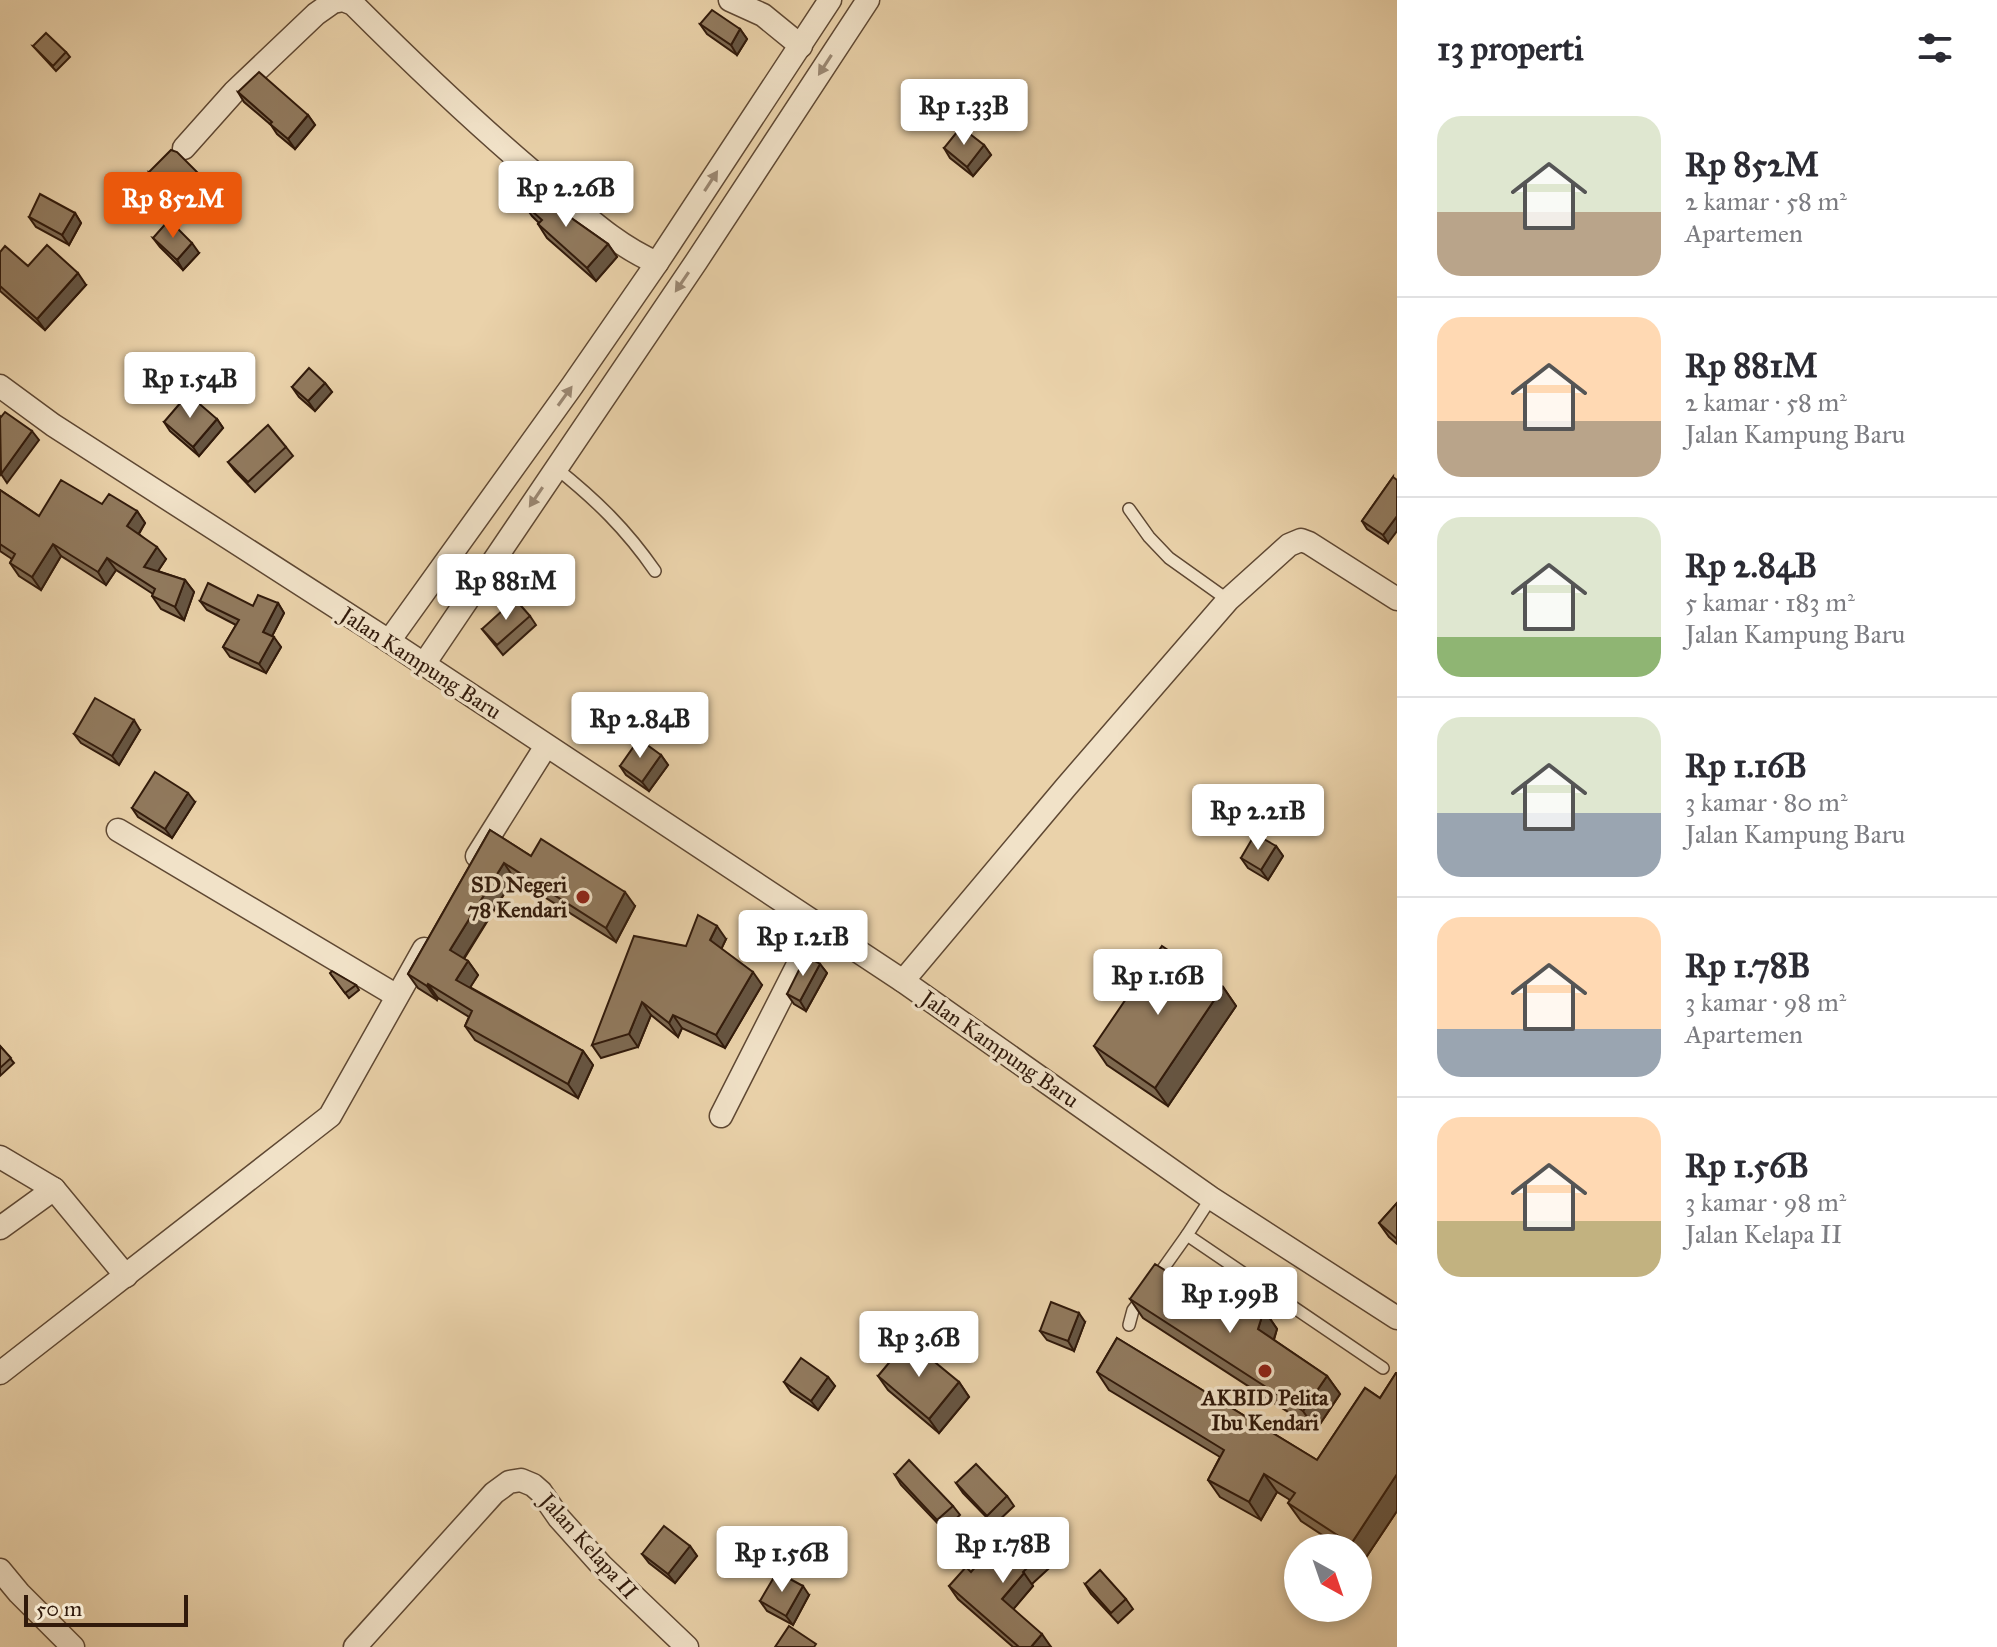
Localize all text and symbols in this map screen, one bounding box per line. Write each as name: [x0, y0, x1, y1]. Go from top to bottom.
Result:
icon: filters: [1913, 26, 1957, 70]
text: 13 properti: [1437, 28, 1584, 69]
one-way arrow: [819, 54, 833, 76]
pin: Rp 1.33B: [881, 79, 1047, 147]
text: Rp 1.33B: [919, 89, 1009, 121]
text: Rp 852M: [1685, 144, 1819, 185]
icon: home: [1501, 148, 1597, 244]
pin: Rp 2.26B: [483, 161, 649, 229]
one-way arrow: [704, 170, 718, 192]
text: Rp 2.26B: [517, 171, 616, 203]
pin: Rp 852M: [99, 172, 247, 240]
text: Rp 852M: [122, 182, 224, 214]
text: 2 kamar · 58 m²: [1685, 185, 1847, 217]
text: Apartemen: [1685, 217, 1803, 249]
one-way arrow: [675, 271, 690, 293]
text: Rp 881M: [1685, 345, 1818, 386]
icon: home: [1501, 349, 1597, 445]
pin: Rp 1.54B: [107, 352, 273, 420]
text: Rp 1.54B: [142, 362, 238, 394]
one-way arrow: [557, 385, 573, 407]
text: 2 kamar · 58 m²: [1685, 386, 1847, 418]
text: Jalan Kampung Baru: [1685, 418, 1905, 450]
one-way arrow: [529, 487, 544, 508]
text: Rp 2.84B: [1685, 545, 1817, 586]
icon: home: [1501, 549, 1597, 645]
pin: Rp 881M: [432, 554, 580, 622]
text: Rp 881M: [455, 564, 557, 596]
text: 5 kamar · 183 m²: [1685, 586, 1855, 618]
street label: Jalan Kampung Baru: [334, 600, 507, 725]
text: Jalan Kampung Baru: [1685, 618, 1905, 650]
pin: Rp 2.84B: [557, 692, 723, 760]
text: Rp 2.84B: [589, 702, 691, 734]
text: Rp 1.16B: [1685, 745, 1807, 786]
icon: home: [1501, 749, 1597, 845]
pin: Rp 2.21B: [1175, 784, 1341, 852]
text: 3 kamar · 80 m²: [1685, 786, 1847, 818]
text: Rp 2.21B: [1210, 794, 1306, 826]
text: Jalan Kampung Baru: [1685, 818, 1905, 850]
place label: SD Negeri 78 Kendari: [468, 871, 568, 923]
marker: SD Negeri 78 Kendari: [574, 888, 592, 906]
pin: Rp 1.21B: [720, 910, 886, 978]
text: Rp 1.21B: [757, 920, 849, 952]
text: Rp 1.78B: [1685, 945, 1810, 986]
pin: Rp 1.16B: [1075, 949, 1241, 1017]
icon: home: [1501, 949, 1597, 1045]
text: Rp 1.16B: [1111, 959, 1205, 991]
street label: Jalan Kampung Baru: [914, 983, 1084, 1114]
text: 3 kamar · 98 m²: [1685, 986, 1846, 1018]
text: Apartemen: [1685, 1018, 1803, 1050]
text: Rp 1.56B: [1685, 1145, 1809, 1186]
icon: home: [1501, 1149, 1597, 1245]
text: 3 kamar · 98 m²: [1685, 1186, 1846, 1218]
text: Jalan Kelapa II: [1685, 1218, 1842, 1250]
pin: Rp 1.99B: [1147, 1267, 1313, 1335]
text: Rp 1.99B: [1181, 1277, 1279, 1309]
pin: Rp 3.6B: [845, 1311, 993, 1379]
text: Rp 3.6B: [877, 1321, 961, 1353]
marker: AKBID Pelita Ibu Kendari: [1256, 1362, 1274, 1380]
place label: AKBID Pelita Ibu Kendari: [1200, 1384, 1329, 1436]
street label: Jalan Kelapa II: [533, 1486, 644, 1605]
pin: Rp 1.78B: [920, 1517, 1086, 1585]
pin: Rp 1.56B: [699, 1526, 865, 1594]
text: Rp 1.78B: [955, 1527, 1051, 1559]
north arrow: [1284, 1534, 1372, 1622]
map controls: [1284, 1534, 1372, 1622]
text: Rp 1.56B: [735, 1536, 829, 1568]
scale bar: [24, 1591, 188, 1627]
text: 50 m: [36, 1595, 82, 1622]

